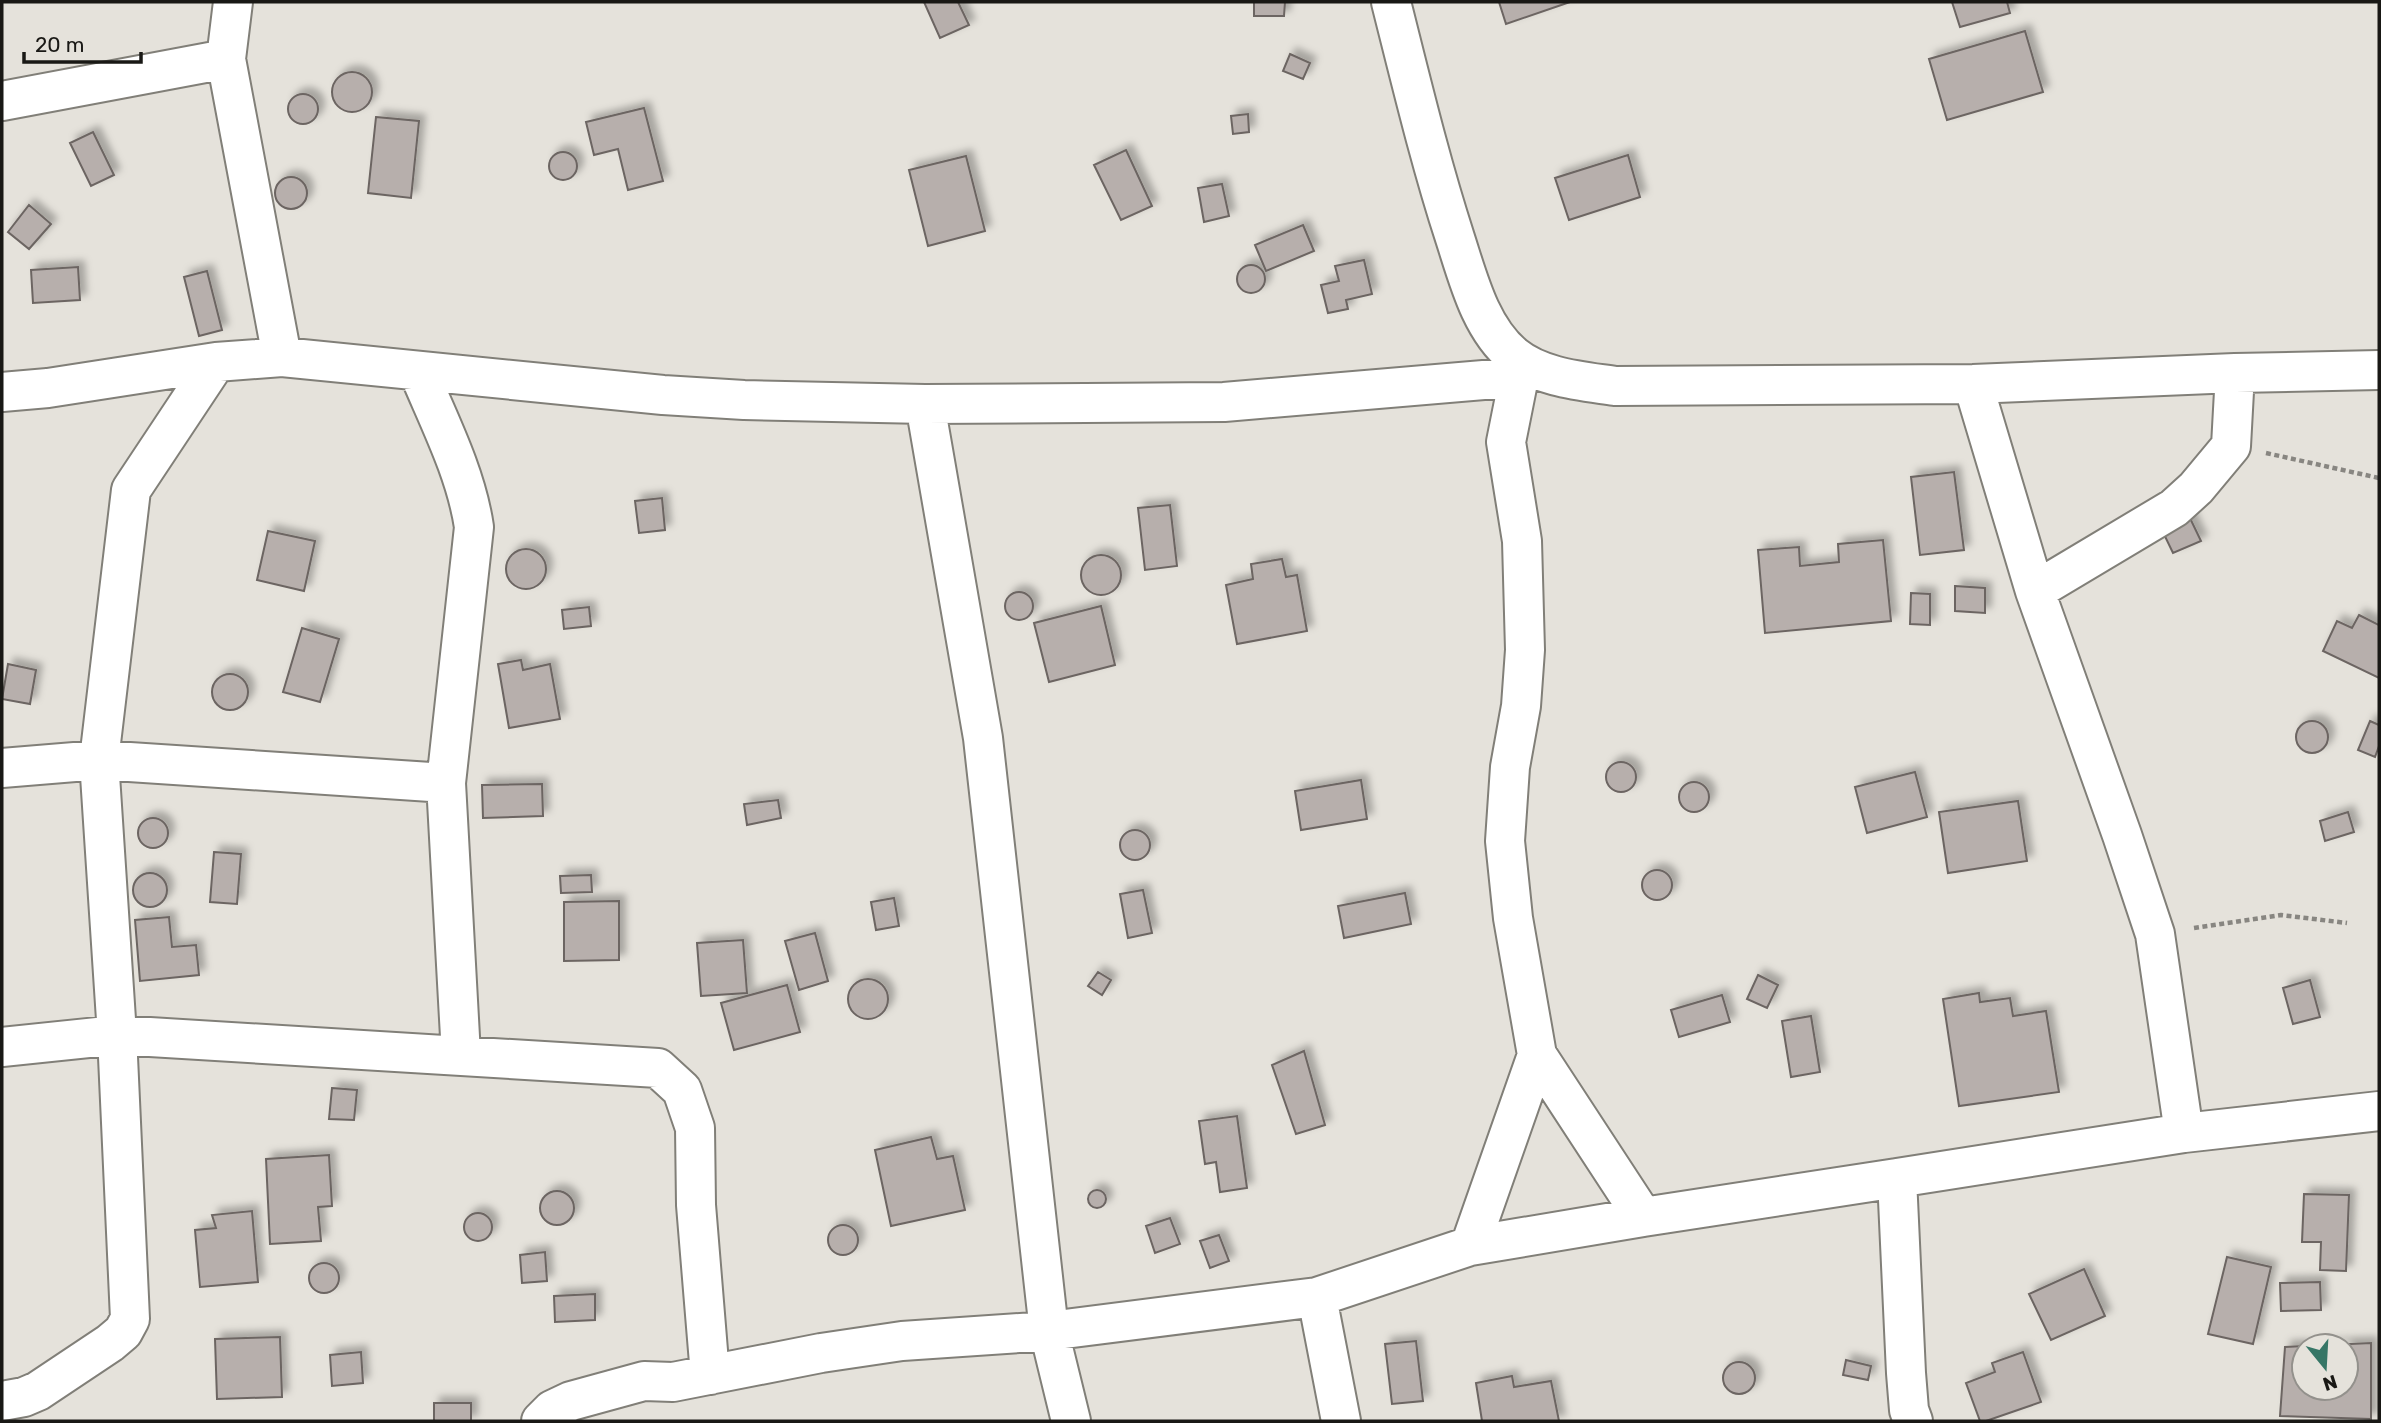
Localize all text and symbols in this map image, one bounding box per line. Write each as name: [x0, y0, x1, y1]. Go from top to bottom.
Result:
scale bar: [24, 21, 142, 65]
text: 20 m: [35, 32, 84, 57]
north arrow: [2290, 1332, 2360, 1402]
text: N: [2320, 1370, 2340, 1396]

